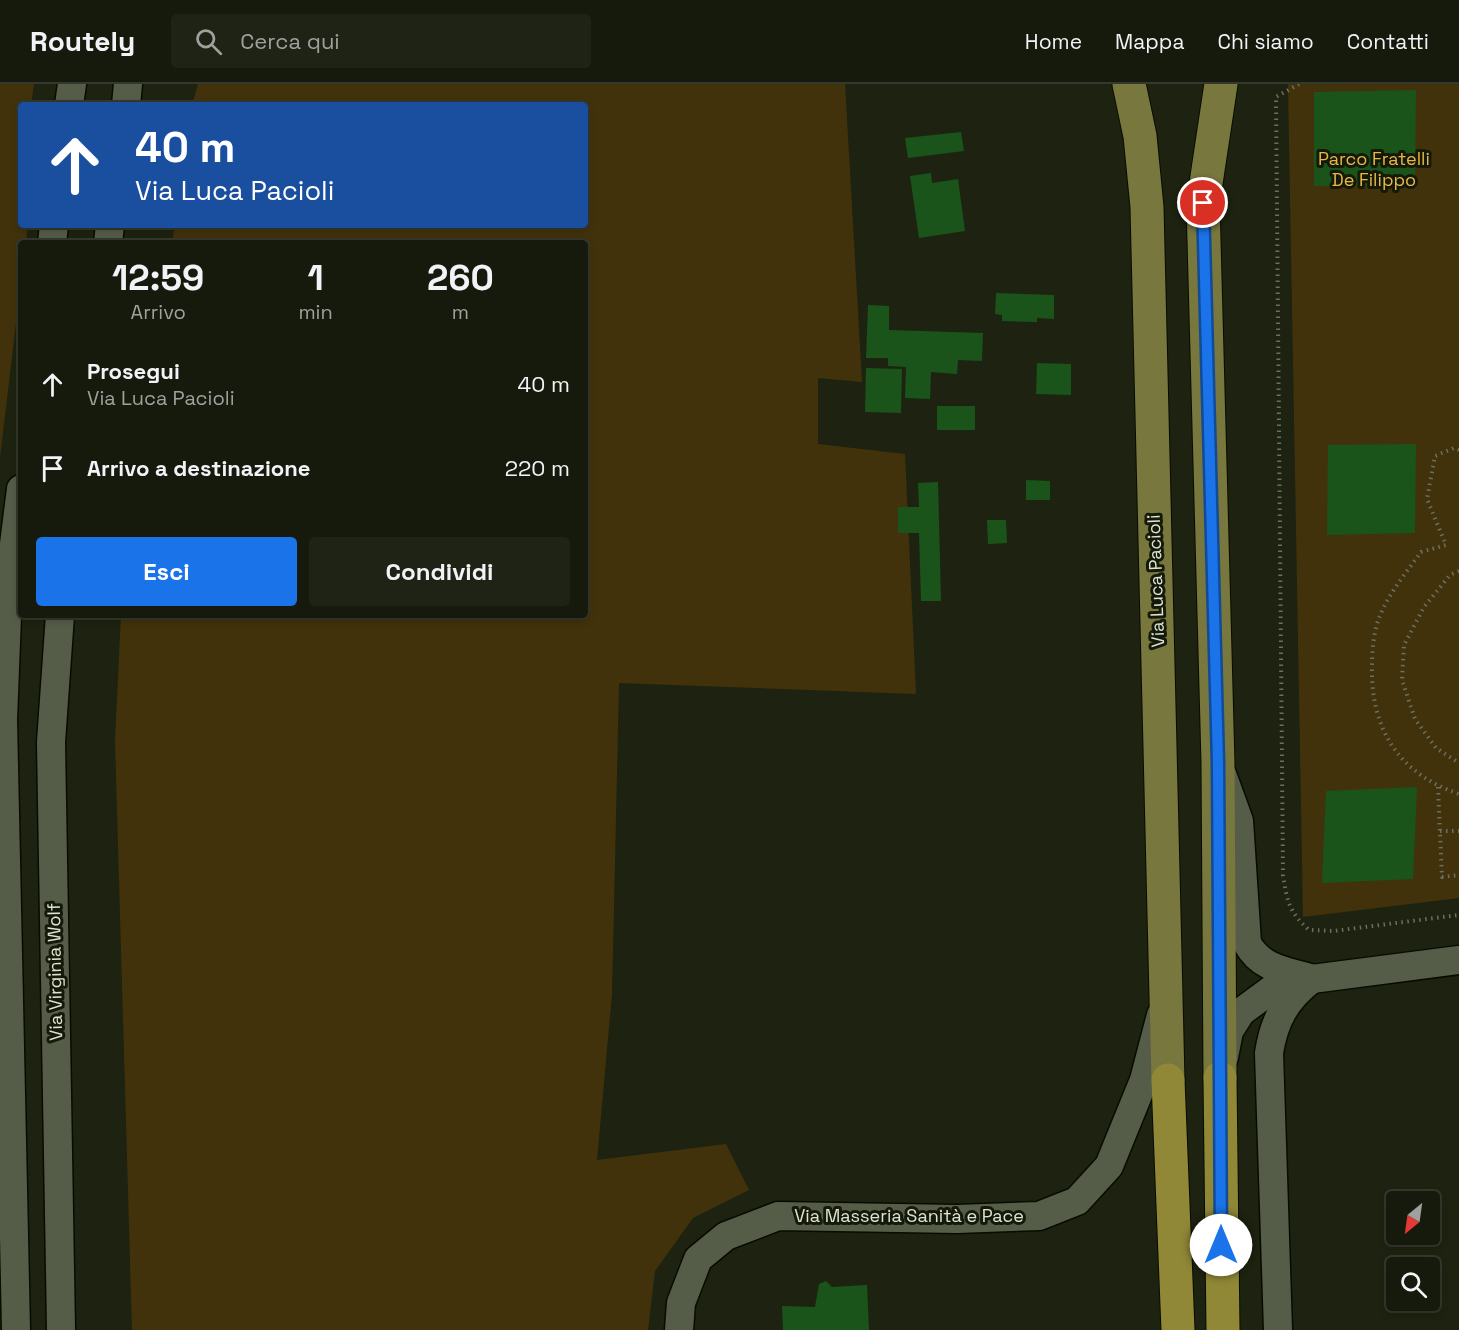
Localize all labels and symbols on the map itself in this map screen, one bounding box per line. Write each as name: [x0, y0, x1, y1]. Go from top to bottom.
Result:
park label: Parco Fratelli De Filippo: [1318, 147, 1430, 191]
pin: [1177, 177, 1228, 228]
street label: Via Luca Pacioli: [1142, 514, 1169, 648]
street label: Via Virginia Wolf: [42, 903, 67, 1041]
north arrow: [1386, 1191, 1440, 1245]
street label: Via Masseria Sanità e Pace: [794, 1204, 1024, 1227]
position arrow: [1189, 1213, 1253, 1277]

